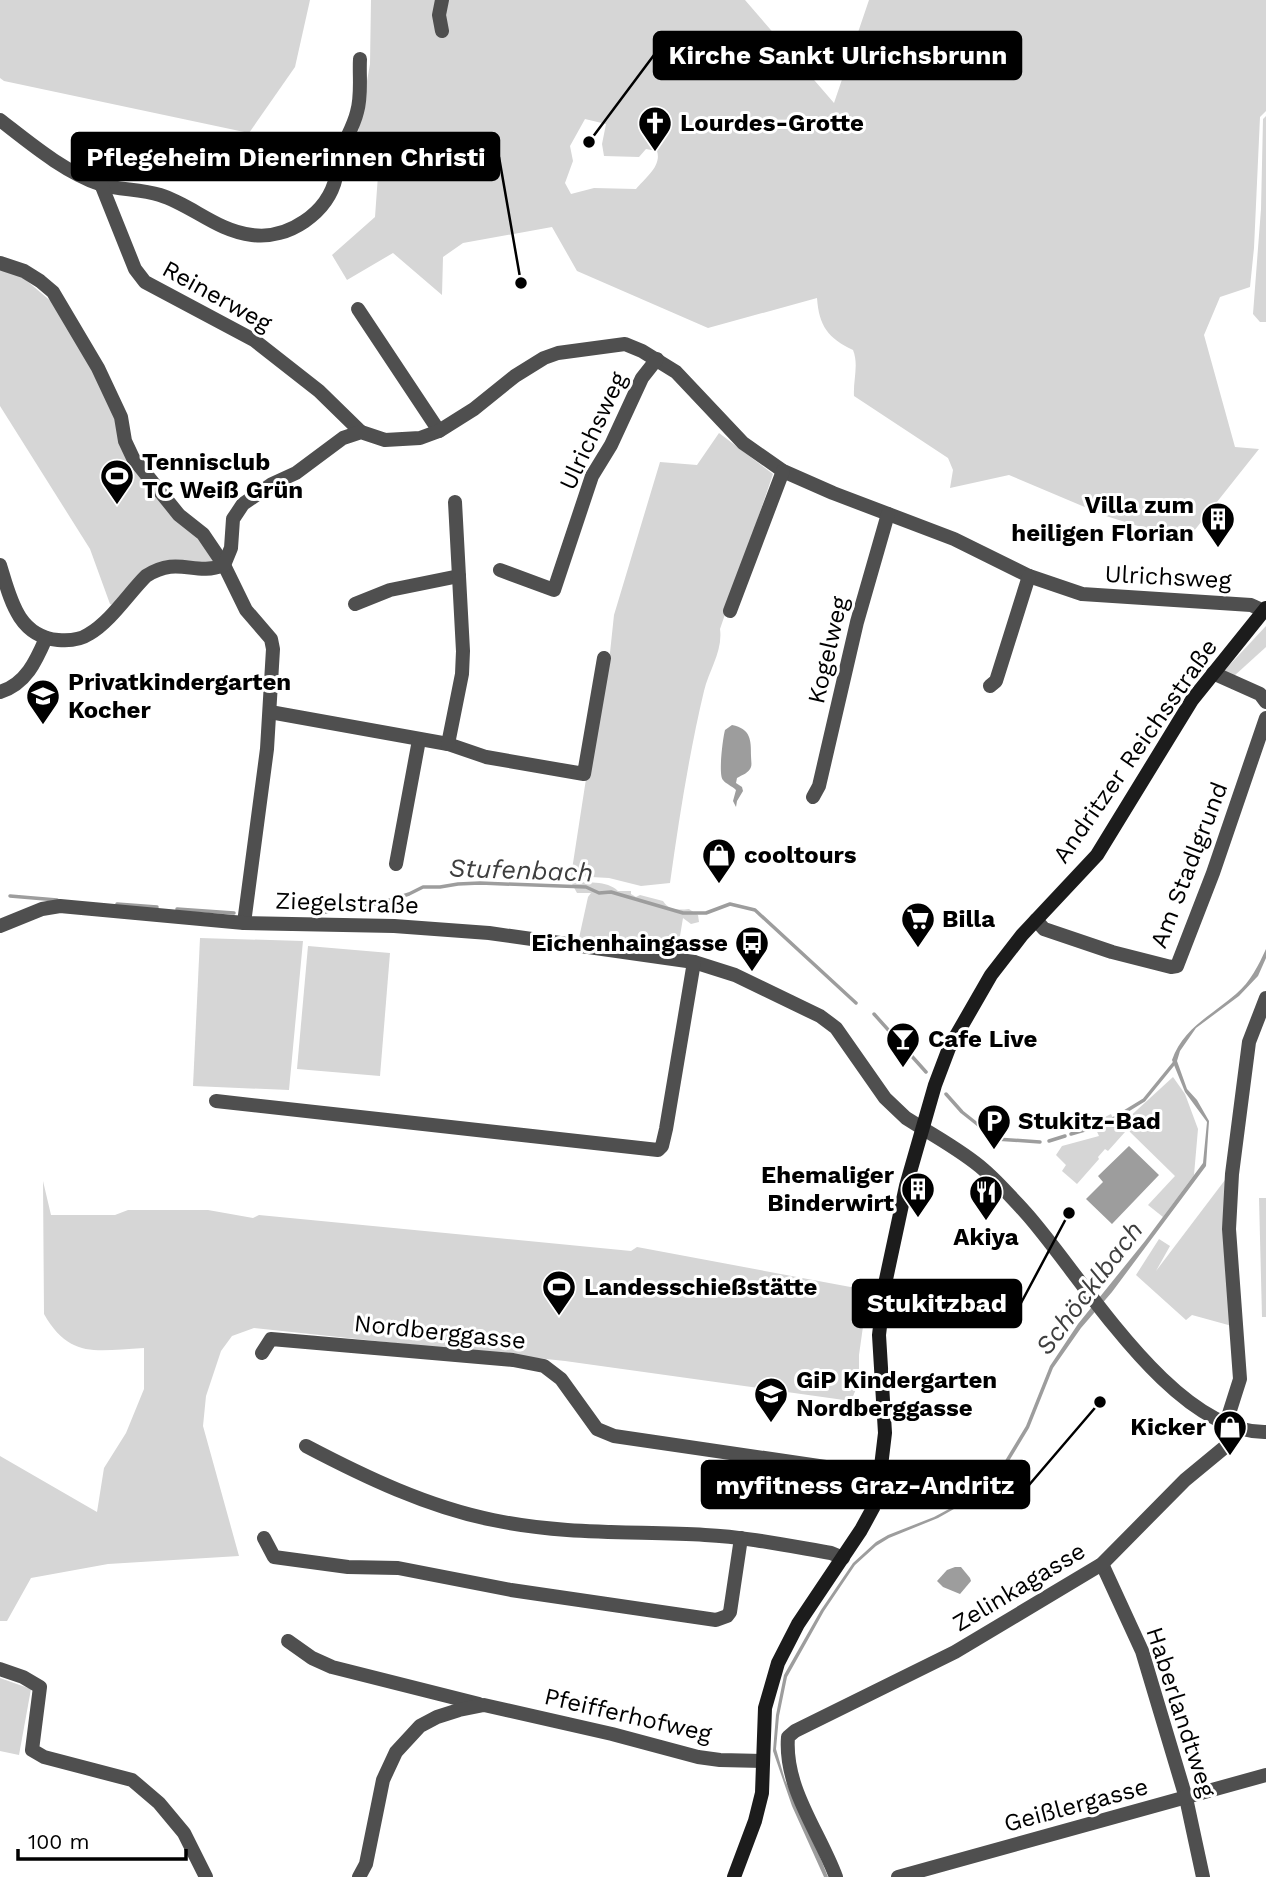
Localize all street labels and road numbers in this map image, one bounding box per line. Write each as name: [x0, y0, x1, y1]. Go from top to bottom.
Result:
street label: Reinerweg: [157, 255, 277, 338]
street label: Ulrichsweg: [553, 367, 633, 494]
street label: Ulrichsweg: [1104, 560, 1232, 594]
street label: Kogelweg: [802, 594, 854, 706]
street label: Andritzer Reichsstraße: [1047, 634, 1223, 868]
street label: Am Stadlgrund: [1144, 778, 1234, 952]
street label: Ziegelstraße: [275, 887, 419, 919]
street label: Nordberggasse: [353, 1309, 527, 1355]
street label: Zelinkagasse: [948, 1537, 1090, 1637]
street label: Haberlandtweg: [1140, 1624, 1222, 1801]
street label: Pfeifferhofweg: [542, 1682, 715, 1748]
street label: Geißlergasse: [1001, 1772, 1151, 1838]

